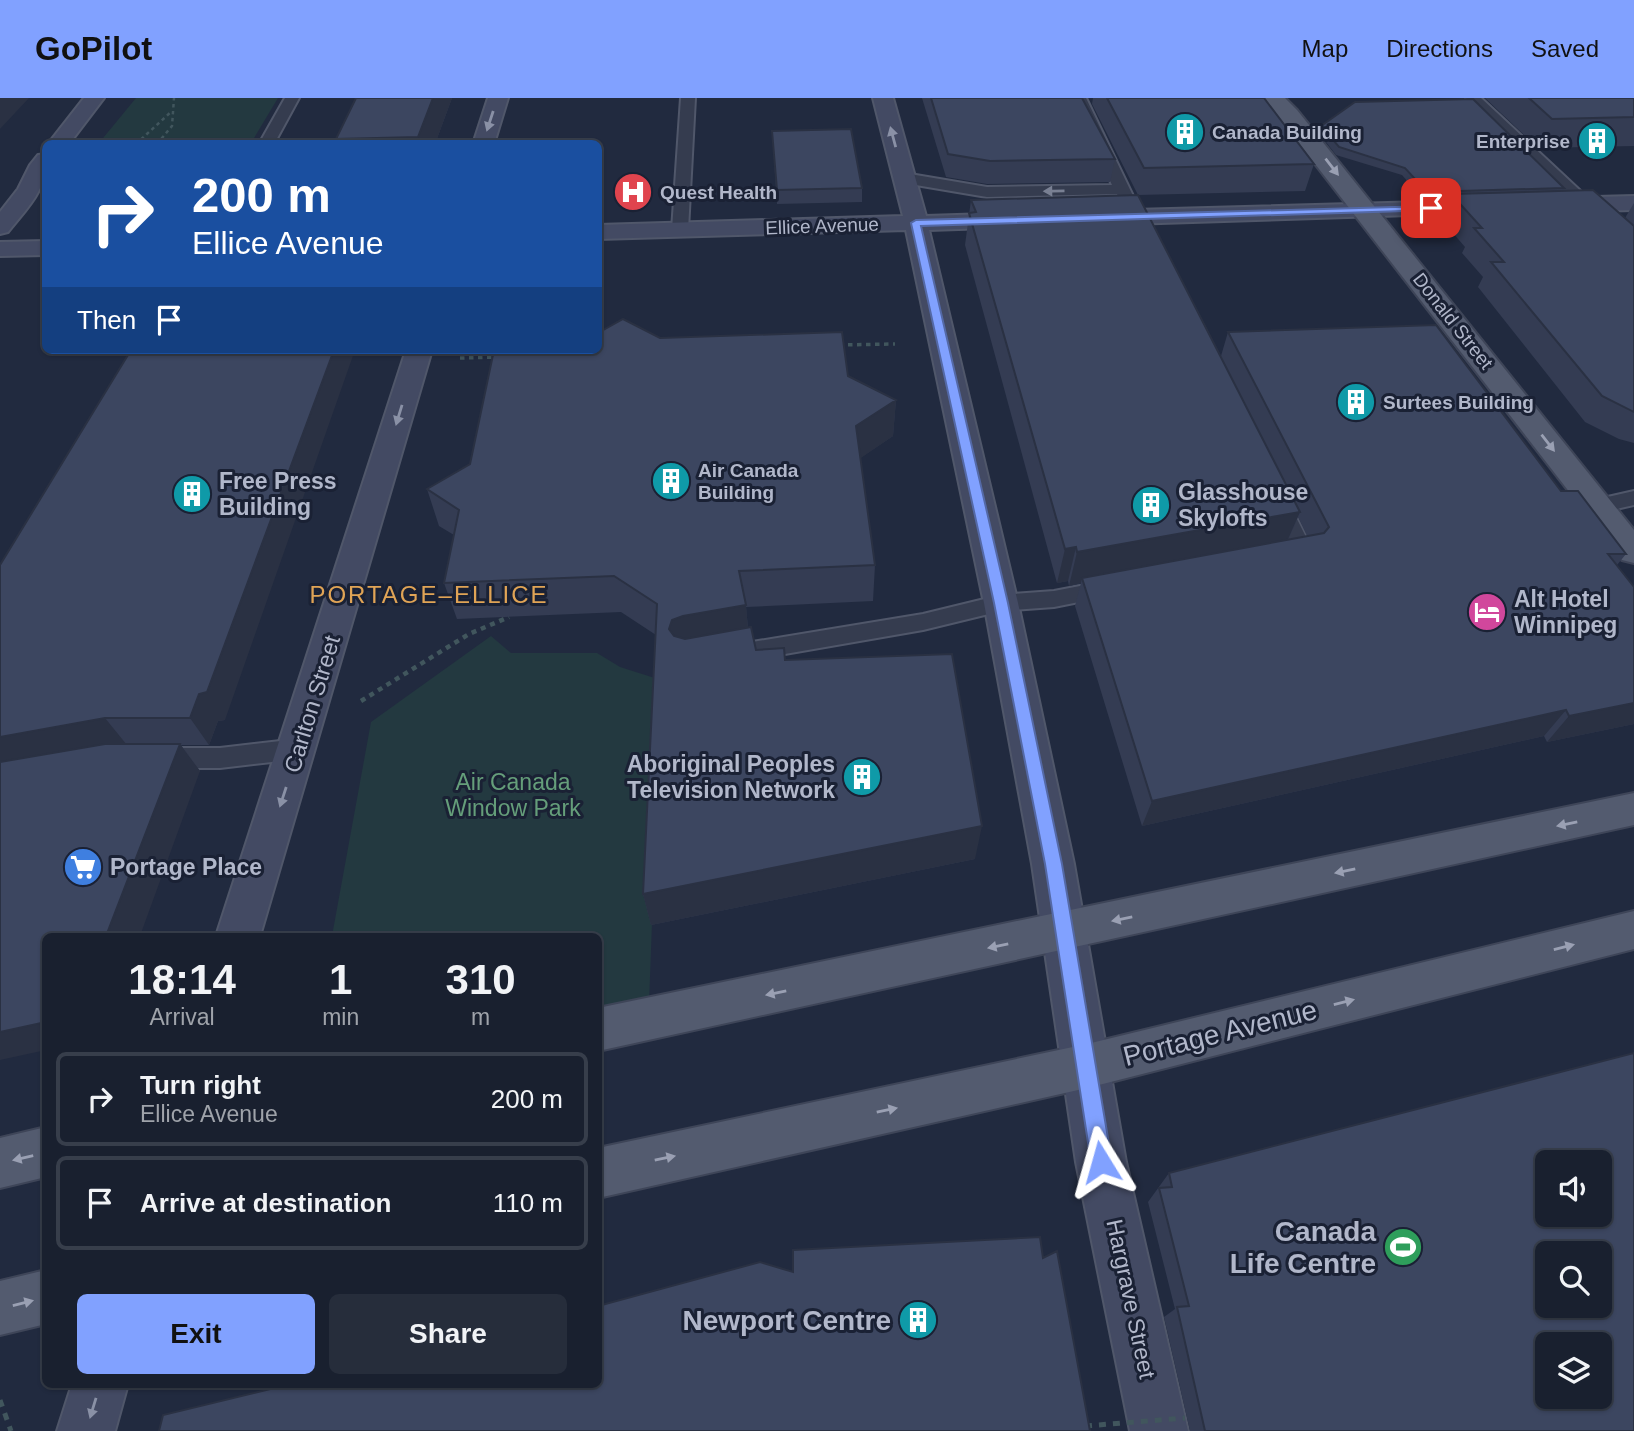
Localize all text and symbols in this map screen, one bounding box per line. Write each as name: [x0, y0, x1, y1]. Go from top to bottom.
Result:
text: GoPilot: [35, 30, 152, 67]
text: Map: [1302, 35, 1348, 62]
text: Directions: [1386, 35, 1493, 62]
text: Saved: [1531, 35, 1599, 62]
one-way arrow: [484, 110, 495, 131]
building icon: Canada Building: [1164, 111, 1206, 153]
building icon: Enterprise: [1576, 120, 1618, 162]
place label: Canada Building: [1212, 122, 1362, 143]
one-way arrow: [887, 126, 898, 148]
place label: Enterprise: [1476, 131, 1570, 152]
one-way arrow: [1325, 158, 1340, 176]
icon: right: [77, 168, 168, 259]
text: 200 m: [192, 168, 331, 222]
hospital icon: Quest Health: [612, 171, 654, 213]
pin: [1401, 178, 1461, 238]
place label: Quest Health: [660, 182, 777, 203]
one-way arrow: [1042, 185, 1064, 196]
icon: arrive: [1412, 189, 1450, 227]
street label: Ellice Avenue: [765, 214, 879, 238]
text: Ellice Avenue: [192, 225, 384, 261]
street label: Donald Street: [1409, 269, 1497, 374]
icon: arrive: [150, 301, 188, 339]
text: Then: [77, 305, 136, 335]
building icon: Surtees Building: [1335, 381, 1377, 423]
place label: Surtees Building: [1383, 392, 1534, 413]
one-way arrow: [394, 405, 404, 426]
one-way arrow: [1541, 433, 1556, 451]
building icon: Air Canada Building: [650, 460, 692, 502]
place label: Air Canada Building: [698, 460, 799, 503]
place label: Free Press Building: [219, 468, 337, 520]
building icon: Free Press Building: [171, 473, 213, 515]
place label: Glasshouse Skylofts: [1178, 479, 1308, 531]
building icon: Glasshouse Skylofts: [1130, 484, 1172, 526]
district label: PORTAGE–ELLICE: [309, 581, 549, 608]
place label: Alt Hotel Winnipeg: [1514, 586, 1617, 638]
hotel icon: Alt Hotel Winnipeg: [1466, 591, 1508, 633]
street label: Carlton Street: [279, 632, 345, 776]
place label: Aboriginal Peoples Television Network: [627, 751, 835, 803]
building icon: Aboriginal Peoples Television Network: [841, 756, 883, 798]
park label: Air Canada Window Park: [445, 769, 581, 821]
one-way arrow: [277, 787, 288, 808]
one-way arrow: [1556, 818, 1578, 829]
supermarket icon: Portage Place: [62, 846, 104, 888]
place label: Portage Place: [110, 854, 262, 880]
one-way arrow: [1334, 866, 1356, 877]
one-way arrow: [1111, 914, 1133, 925]
one-way arrow: [987, 941, 1009, 952]
one-way arrow: [1554, 941, 1576, 952]
text: 18:14: [128, 956, 236, 1003]
text: 1: [329, 956, 352, 1003]
text: 310: [446, 956, 516, 1003]
one-way arrow: [765, 988, 787, 999]
street label: Portage Avenue: [1120, 994, 1320, 1072]
one-way arrow: [1333, 996, 1355, 1007]
text: Arrival: [149, 1004, 215, 1030]
text: min: [322, 1004, 359, 1030]
text: m: [471, 1004, 490, 1030]
text: Turn right: [140, 1070, 261, 1100]
icon: right: [81, 1080, 119, 1118]
text: 200 m: [491, 1084, 563, 1114]
text: Ellice Avenue: [140, 1101, 278, 1127]
one-way arrow: [876, 1104, 898, 1115]
position arrow: [1064, 1125, 1138, 1199]
map controls: [1535, 1150, 1612, 1409]
button: sound: [1535, 1150, 1612, 1227]
one-way arrow: [12, 1153, 34, 1164]
one-way arrow: [654, 1153, 676, 1164]
icon: arrive: [81, 1184, 119, 1222]
text: Arrive at destination: [140, 1188, 391, 1218]
text: 110 m: [493, 1188, 563, 1218]
place label: Canada Life Centre: [1230, 1216, 1376, 1279]
street label: Hargrave Street: [1101, 1217, 1161, 1382]
sports icon: Canada Life Centre: [1382, 1226, 1424, 1268]
button: search: [1535, 1241, 1612, 1318]
button: Exit: [77, 1294, 315, 1374]
button: Share: [329, 1294, 567, 1374]
one-way arrow: [12, 1297, 34, 1308]
building icon: Newport Centre: [897, 1299, 939, 1341]
place label: Newport Centre: [683, 1305, 891, 1336]
button: layers: [1535, 1332, 1612, 1409]
one-way arrow: [87, 1397, 97, 1418]

